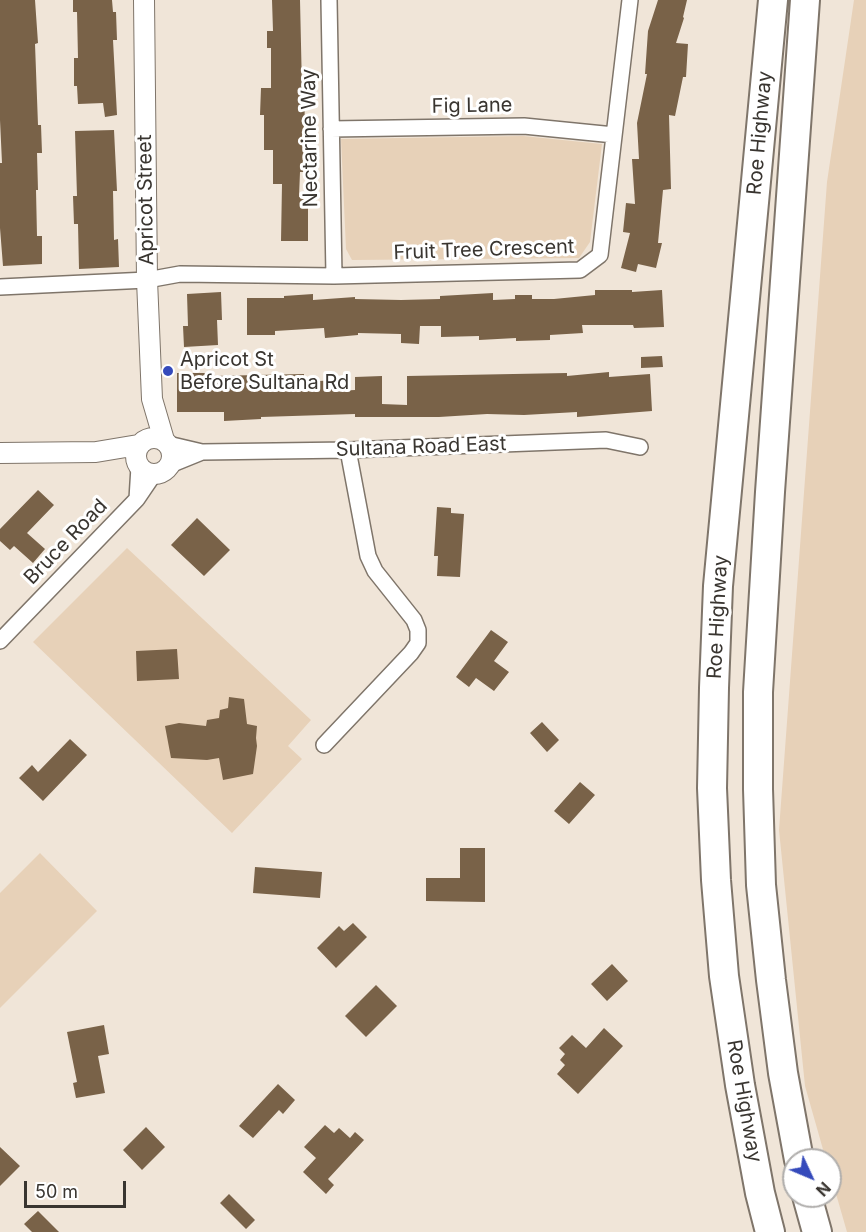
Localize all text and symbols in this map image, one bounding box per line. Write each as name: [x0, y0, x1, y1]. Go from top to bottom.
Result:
street label: Nectarine Way: [297, 68, 323, 208]
street label: Roe Highway: [743, 70, 777, 196]
street label: Fig Lane: [432, 93, 512, 119]
street label: Apricot Street: [133, 134, 159, 266]
street label: Fruit Tree Crescent: [393, 235, 575, 265]
place label: Apricot St Before Sultana Rd: [180, 348, 349, 395]
marker: Apricot St Before Sultana Rd: [161, 364, 175, 378]
street label: Sultana Road East: [335, 432, 507, 462]
street label: Bruce Road: [19, 494, 113, 590]
street label: Roe Highway: [703, 554, 733, 680]
street label: Roe Highway: [721, 1038, 767, 1164]
north arrow: [782, 1148, 842, 1208]
scale bar: [27, 1169, 129, 1207]
text: N: [812, 1178, 835, 1200]
text: 50 m: [35, 1181, 78, 1202]

